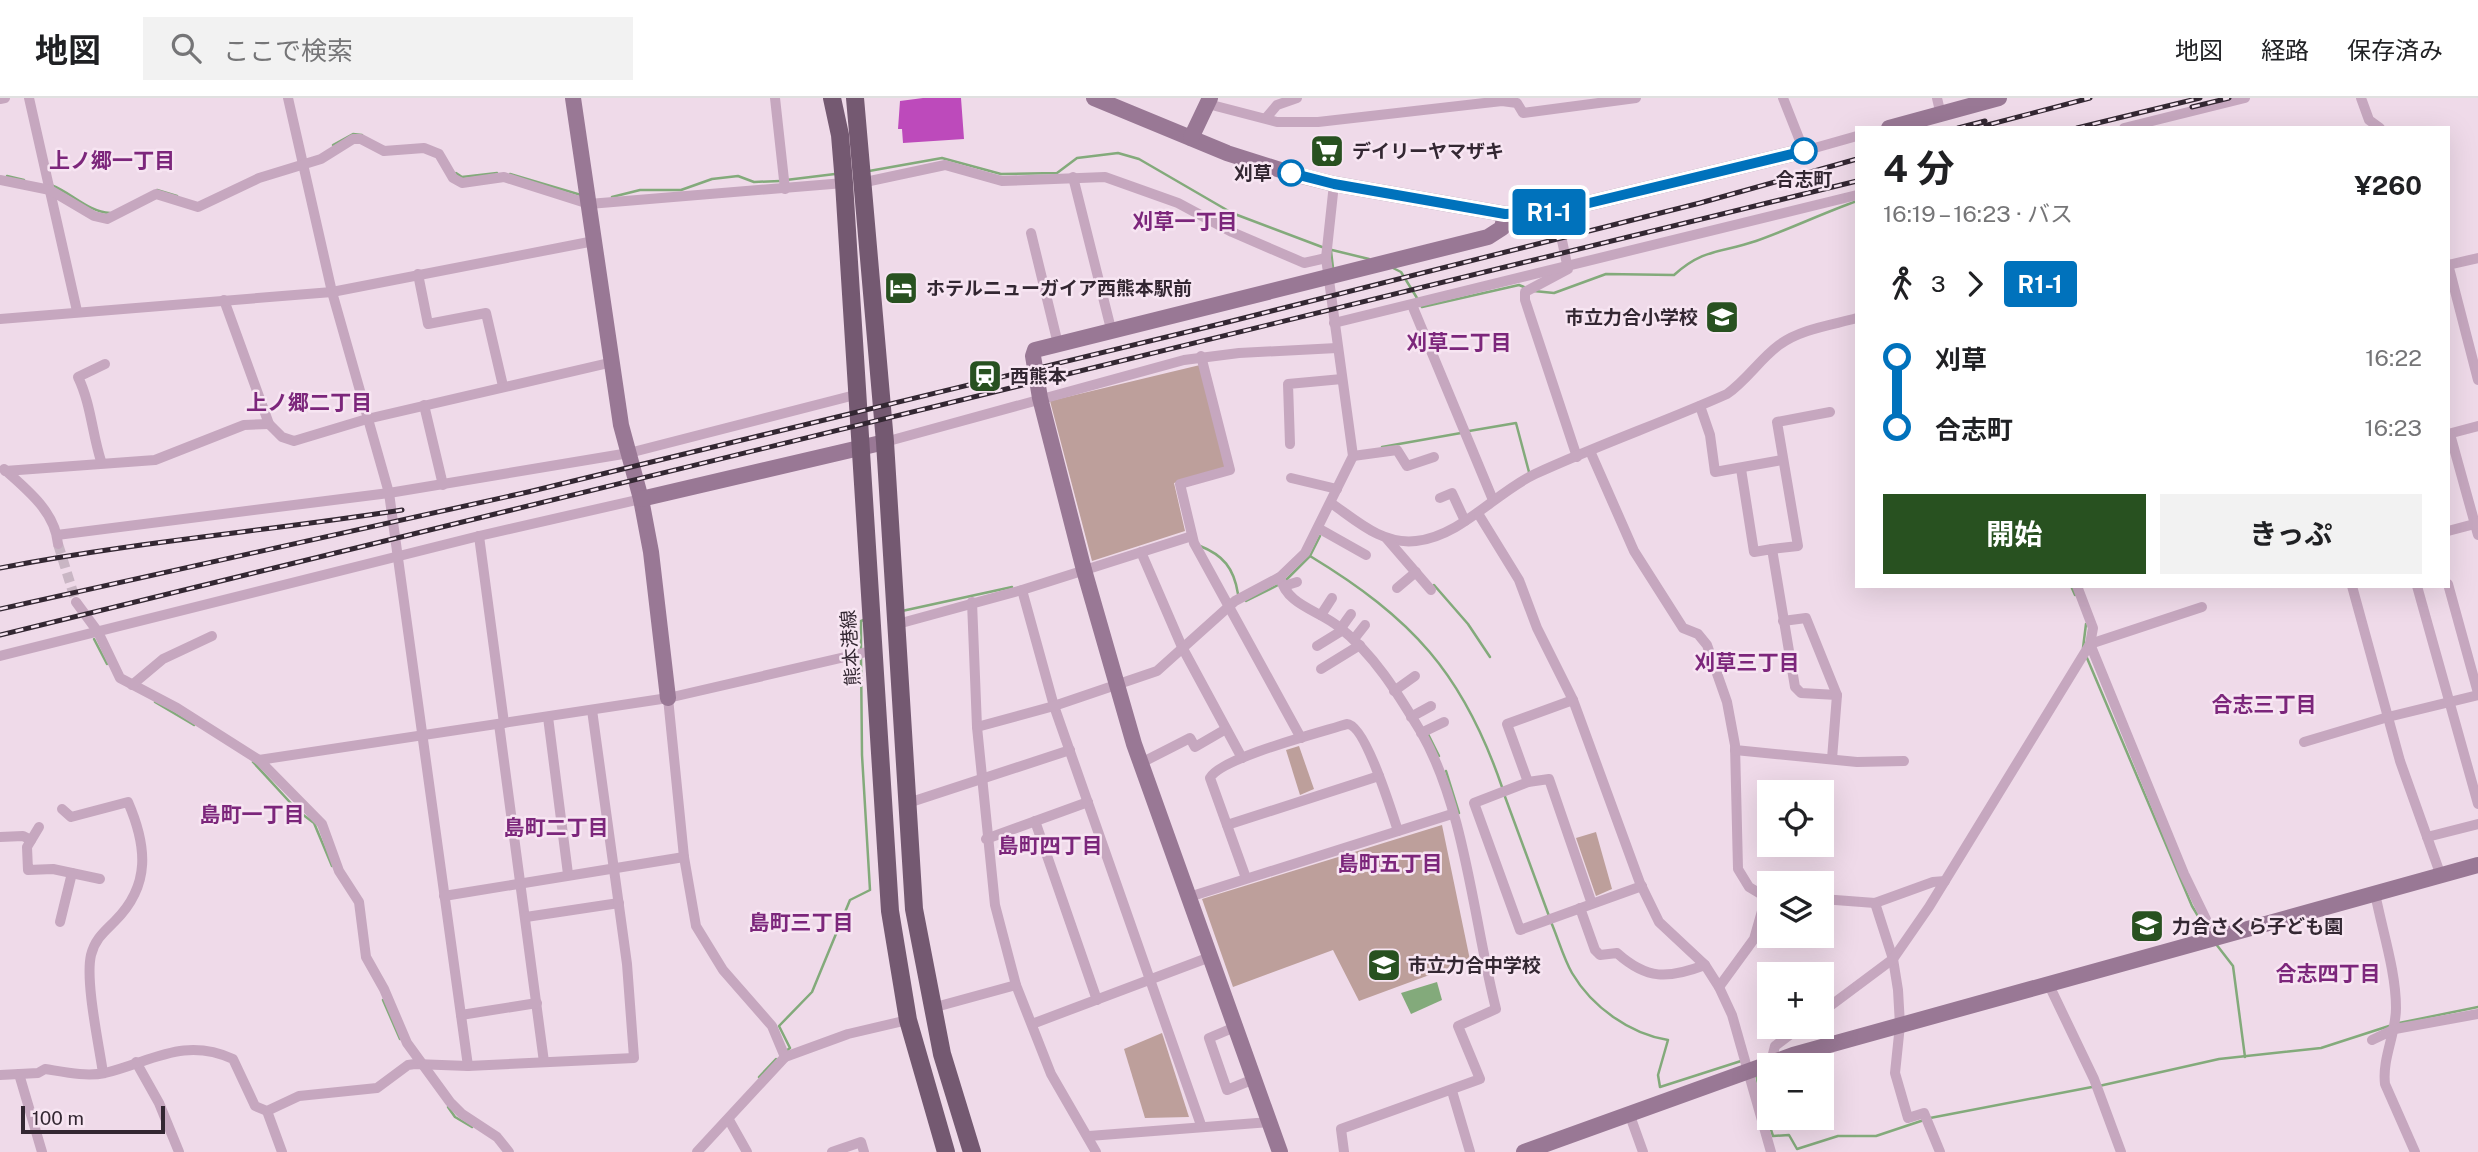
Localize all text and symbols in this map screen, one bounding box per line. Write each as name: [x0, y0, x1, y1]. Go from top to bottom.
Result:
search box: [143, 17, 633, 80]
icon: search: [167, 29, 205, 67]
text: 地図: [35, 31, 101, 69]
text: ここで検索: [223, 35, 353, 66]
text: 地図: [2175, 36, 2223, 64]
text: 経路: [2261, 36, 2309, 64]
text: 保存済み: [2347, 36, 2443, 64]
supermarket icon: デイリーヤマザキ: [1308, 132, 1346, 170]
marker: 合志町: [1791, 138, 1817, 164]
place label: デイリーヤマザキ: [1352, 140, 1504, 162]
text: 4 分: [1883, 146, 1955, 191]
district label: 上ノ郷一丁目: [49, 148, 175, 173]
marker: 刈草: [1278, 160, 1304, 186]
place label: 刈草: [1234, 162, 1272, 184]
place label: 合志町: [1775, 168, 1833, 190]
text: ¥260: [2355, 170, 2422, 201]
line badge: R1-1: [1500, 189, 1598, 235]
text: R1-1: [1526, 198, 1572, 226]
text: 16:19 – 16:23 · バス: [1883, 200, 2073, 227]
district label: 刈草一丁目: [1133, 209, 1238, 234]
icon: walk: [1883, 265, 1921, 303]
icon: forward: [1956, 265, 1994, 303]
hotel icon: ホテルニューガイア西熊本駅前: [882, 269, 920, 307]
text: 3: [1931, 270, 1946, 297]
text: R1-1: [2018, 270, 2063, 298]
place label: ホテルニューガイア西熊本駅前: [926, 277, 1192, 299]
school or university icon: 市立力合小学校: [1703, 298, 1741, 336]
place label: 市立力合小学校: [1565, 306, 1698, 328]
district label: 刈草二丁目: [1407, 330, 1512, 355]
text: 刈草: [1935, 344, 1987, 375]
text: 16:22: [2365, 344, 2422, 371]
station icon: 西熊本: [966, 357, 1004, 395]
place label: 西熊本: [1010, 365, 1067, 387]
district label: 上ノ郷二丁目: [246, 390, 372, 415]
text: 合志町: [1935, 414, 2013, 445]
text: 16:23: [2364, 414, 2422, 441]
button: 開始: [1883, 494, 2146, 574]
button: きっぷ: [2160, 494, 2422, 574]
street label: 熊本港線: [836, 609, 864, 687]
district label: 刈草三丁目: [1695, 650, 1800, 675]
district label: 合志三丁目: [2212, 692, 2317, 717]
map controls: [1757, 780, 1834, 1130]
button: locate: [1757, 780, 1834, 857]
district label: 島町一丁目: [200, 802, 305, 827]
district label: 島町二丁目: [504, 815, 609, 840]
district label: 島町四丁目: [998, 833, 1103, 858]
district label: 島町五丁目: [1338, 851, 1443, 876]
button: layers: [1757, 871, 1834, 948]
school or university icon: 力合さくら子ども園: [2128, 907, 2166, 945]
district label: 島町三丁目: [749, 910, 854, 935]
place label: 力合さくら子ども園: [2172, 915, 2343, 937]
school or university icon: 市立力合中学校: [1365, 946, 1403, 984]
place label: 市立力合中学校: [1408, 954, 1541, 976]
district label: 合志四丁目: [2276, 961, 2381, 986]
button: +: [1757, 962, 1834, 1039]
button: −: [1757, 1053, 1834, 1130]
scale bar: [21, 1103, 164, 1135]
text: 100 m: [32, 1107, 84, 1129]

